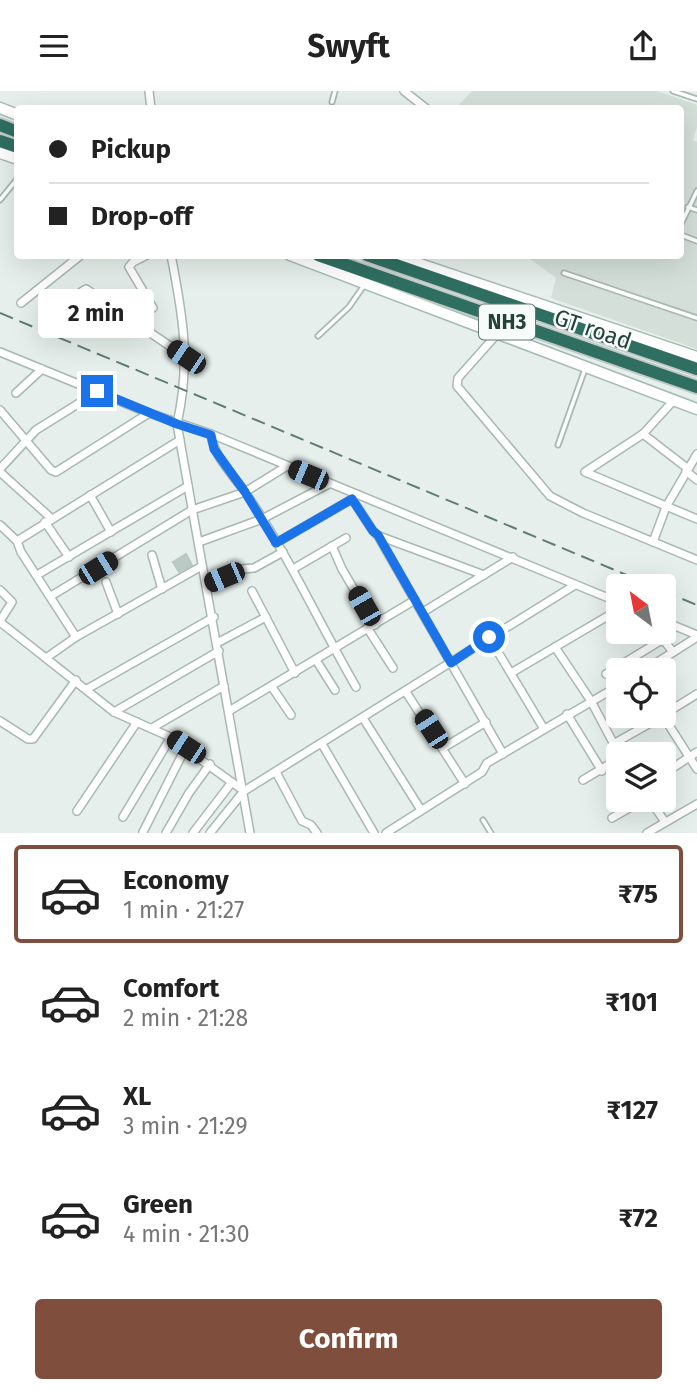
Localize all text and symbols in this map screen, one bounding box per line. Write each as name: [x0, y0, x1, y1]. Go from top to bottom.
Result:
icon: menu: [35, 27, 73, 65]
text: Swyft: [307, 27, 390, 65]
icon: share: [624, 27, 662, 65]
text: Pickup: [91, 134, 171, 165]
text: Drop-off: [91, 201, 193, 232]
callout: 2 min: [39, 289, 155, 338]
text: 2 min: [68, 299, 124, 327]
street label: GT road: [551, 303, 635, 355]
road number: NH3: [479, 305, 535, 339]
car: [163, 337, 210, 377]
route end: [81, 375, 113, 407]
car: [285, 457, 332, 493]
car: [75, 548, 122, 588]
car: [201, 559, 248, 595]
north arrow: [606, 574, 676, 644]
map controls: [606, 574, 676, 812]
car: [345, 583, 384, 629]
route start: [473, 621, 505, 653]
button: locate: [606, 658, 676, 728]
car: [411, 706, 452, 752]
car: [163, 727, 210, 767]
button: layers: [606, 742, 676, 812]
icon: car: [39, 863, 102, 926]
text: Economy: [123, 865, 229, 896]
text: ₹75: [618, 879, 658, 910]
text: 1 min · 21:27: [123, 896, 244, 924]
icon: car: [39, 971, 102, 1034]
text: Comfort: [123, 973, 219, 1004]
text: ₹101: [605, 987, 658, 1018]
text: 2 min · 21:28: [123, 1004, 248, 1032]
icon: car: [39, 1079, 102, 1142]
text: XL: [123, 1081, 151, 1112]
text: ₹127: [606, 1095, 658, 1126]
text: 3 min · 21:29: [123, 1112, 247, 1140]
icon: car: [39, 1187, 102, 1250]
text: Green: [123, 1189, 193, 1220]
text: ₹72: [619, 1203, 658, 1234]
text: 4 min · 21:30: [123, 1220, 250, 1248]
button: Confirm: [35, 1299, 662, 1379]

